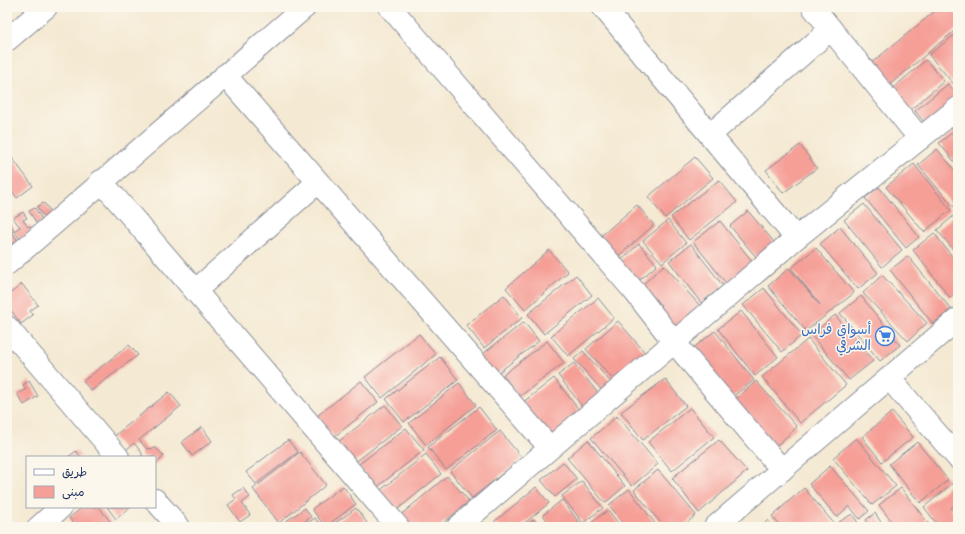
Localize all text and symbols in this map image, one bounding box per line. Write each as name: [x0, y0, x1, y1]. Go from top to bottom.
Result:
place label: أسواق فراس الشرقي: [801, 318, 872, 356]
supermarket icon: أسواق فراس الشرقي: [874, 325, 896, 347]
legend: [26, 456, 156, 508]
text: طريق: [62, 462, 87, 480]
text: مبنى: [62, 482, 85, 500]

